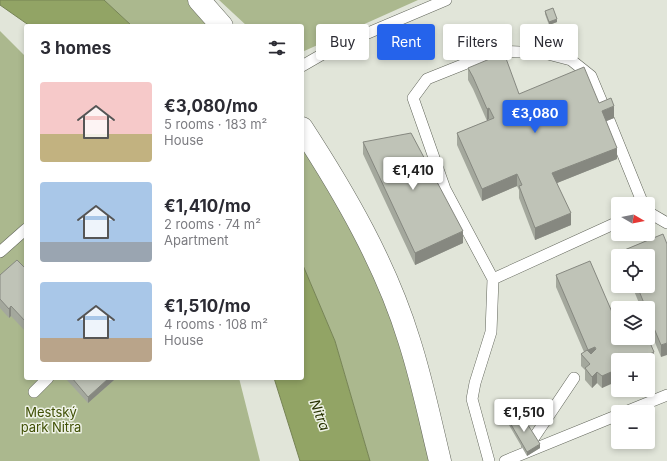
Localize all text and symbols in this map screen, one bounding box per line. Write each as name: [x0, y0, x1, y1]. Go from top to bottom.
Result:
chip: Buy: [316, 24, 369, 60]
chip: Rent: [377, 24, 435, 60]
chip: Filters: [443, 24, 512, 60]
chip: New: [520, 24, 578, 60]
icon: filters: [266, 37, 288, 59]
text: 3 homes: [40, 38, 111, 58]
text: €3,080/mo: [164, 96, 258, 116]
icon: home: [72, 98, 120, 146]
pin: €3,080: [502, 100, 568, 134]
text: €3,080: [512, 105, 558, 121]
text: 5 rooms · 183 m²: [164, 116, 267, 132]
text: House: [164, 132, 204, 148]
pin: €1,410: [380, 157, 446, 191]
text: €1,410: [392, 162, 434, 178]
text: €1,410/mo: [164, 196, 251, 216]
north arrow: [611, 197, 655, 241]
map controls: [611, 197, 655, 449]
icon: home: [72, 198, 120, 246]
text: 2 rooms · 74 m²: [164, 216, 261, 232]
text: Apartment: [164, 232, 229, 248]
button: locate: [611, 249, 655, 293]
text: €1,510/mo: [164, 296, 251, 316]
icon: home: [72, 298, 120, 346]
button: layers: [611, 301, 655, 345]
text: 4 rooms · 108 m²: [164, 316, 268, 332]
text: House: [164, 332, 204, 348]
button: +: [611, 353, 655, 397]
water label: Nitra: [307, 397, 334, 433]
pin: €1,510: [491, 399, 557, 433]
park label: Mestský park Nitra: [21, 404, 81, 435]
text: €1,510: [503, 404, 545, 420]
button: −: [611, 405, 655, 449]

